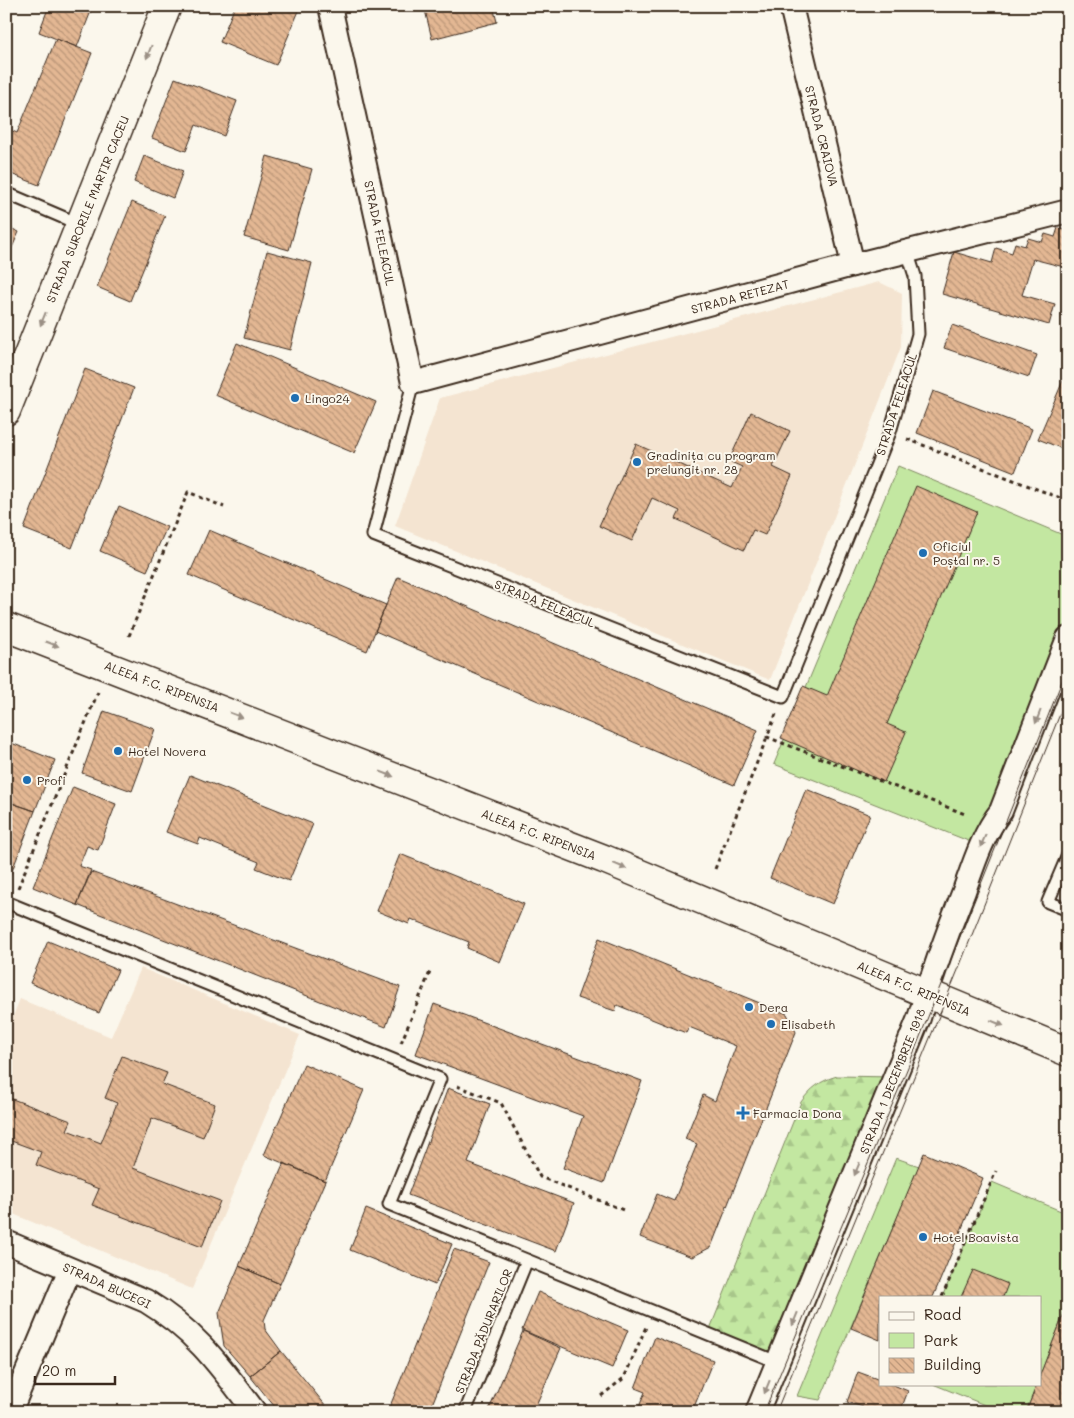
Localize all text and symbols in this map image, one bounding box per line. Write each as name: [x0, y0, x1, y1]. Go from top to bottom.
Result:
one-way arrow: [145, 45, 153, 60]
street label: STRADA CRAIOVA: [802, 84, 842, 188]
street label: STRADA SURORILE MARTIR CACEU: [42, 113, 132, 305]
street label: STRADA FELEACUL: [361, 179, 399, 288]
street label: STRADA RETEZAT: [689, 275, 791, 317]
one-way arrow: [39, 312, 47, 326]
street label: STRADA FELEACUL: [872, 350, 920, 457]
place label: Lingo24: [305, 390, 349, 406]
marker: Lingo24: [289, 392, 301, 404]
place label: Gradinița cu program prelungit nr. 28: [647, 447, 776, 477]
marker: Gradinița cu program prelungit nr. 28: [631, 456, 643, 468]
place label: Oficiul Poștal nr. 5: [933, 538, 1000, 568]
marker: Oficiul Poștal nr. 5: [917, 547, 929, 559]
street label: STRADA FELEACUL: [492, 576, 598, 631]
one-way arrow: [45, 640, 60, 648]
street label: ALEEA F.C. RIPENSIA: [102, 657, 222, 715]
one-way arrow: [1034, 710, 1042, 725]
one-way arrow: [229, 711, 244, 719]
place label: Hotel Novera: [128, 743, 206, 759]
marker: Hotel Novera: [112, 745, 124, 757]
one-way arrow: [380, 771, 395, 778]
place label: Profi: [37, 772, 66, 788]
marker: Profi: [21, 774, 33, 786]
street label: ALEEA F.C. RIPENSIA: [479, 805, 599, 863]
one-way arrow: [979, 834, 987, 848]
one-way arrow: [613, 862, 627, 870]
street label: ALEEA F.C. RIPENSIA: [855, 957, 973, 1019]
place label: Dera: [759, 999, 788, 1015]
marker: Dera: [743, 1001, 755, 1013]
street label: STRADA 1 DECEMBRIE 1918: [855, 1006, 929, 1156]
place label: Elisabeth: [781, 1016, 835, 1032]
marker: Elisabeth: [765, 1018, 777, 1030]
one-way arrow: [990, 1019, 1004, 1027]
place label: Farmacia Dona: [753, 1105, 842, 1121]
marker: Farmacia Dona: [737, 1107, 749, 1119]
one-way arrow: [853, 1162, 861, 1177]
place label: Hotel Boavista: [933, 1229, 1019, 1245]
marker: Hotel Boavista: [917, 1231, 929, 1243]
street label: STRADA BUCEGI: [60, 1258, 154, 1312]
street label: STRADA PĂDURARILOR: [451, 1266, 515, 1396]
legend: [879, 1296, 1042, 1386]
text: Road: [924, 1304, 961, 1324]
one-way arrow: [791, 1312, 799, 1327]
text: Park: [924, 1330, 958, 1350]
scale bar: [35, 1353, 115, 1385]
text: Building: [924, 1354, 981, 1374]
text: 20 m: [42, 1360, 76, 1380]
one-way arrow: [763, 1380, 771, 1395]

